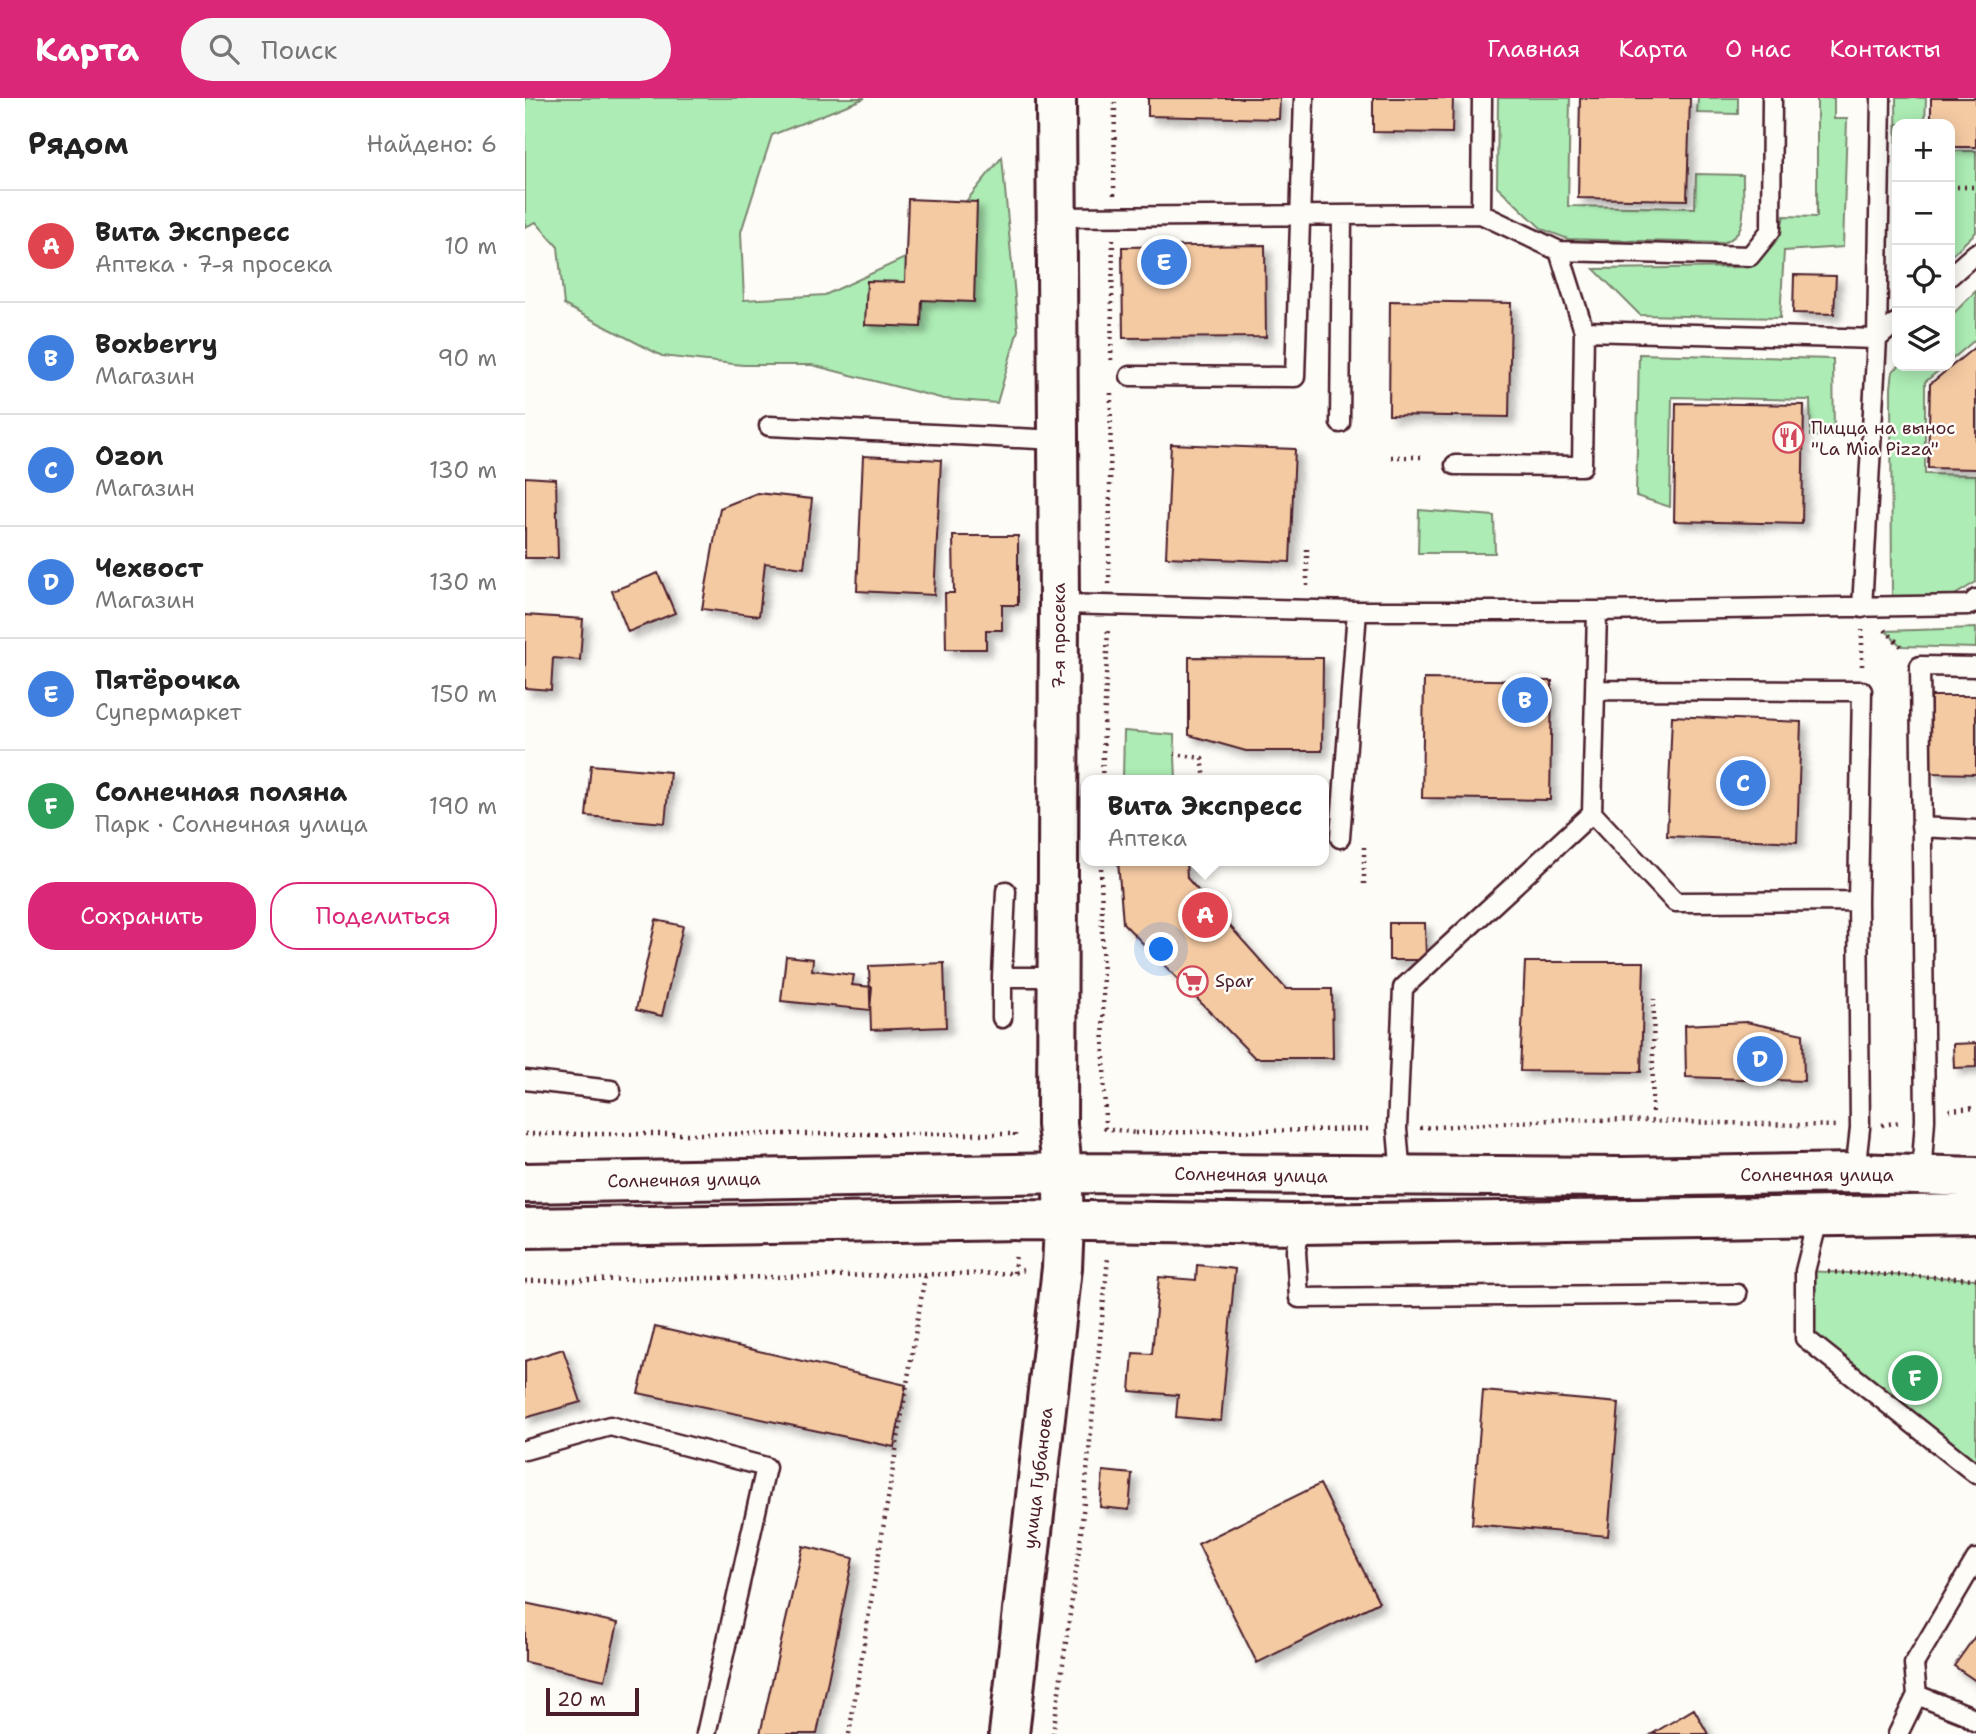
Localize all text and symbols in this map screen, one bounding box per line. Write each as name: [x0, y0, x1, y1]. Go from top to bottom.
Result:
search box: [181, 18, 671, 81]
text: Карта: [35, 27, 139, 72]
icon: search: [205, 30, 243, 68]
text: Поиск: [261, 32, 337, 67]
text: Главная: [1487, 33, 1580, 65]
text: Карта: [1618, 33, 1687, 65]
text: О нас: [1725, 33, 1791, 65]
text: Контакты: [1829, 33, 1941, 65]
map controls: [1892, 119, 1955, 371]
button: +: [1892, 119, 1955, 182]
text: Рядом: [28, 123, 128, 164]
text: Найдено: 6: [367, 129, 497, 159]
button: −: [1892, 182, 1955, 245]
text: Вита Экспресс: [95, 214, 290, 249]
text: A: [42, 231, 60, 261]
text: 10 m: [444, 231, 497, 261]
pin: E: [1141, 236, 1187, 288]
button: locate: [1892, 245, 1955, 308]
text: Аптека · 7-я просека: [95, 249, 332, 279]
button: layers: [1892, 308, 1955, 371]
text: Boxberry: [95, 326, 218, 361]
text: B: [44, 343, 58, 373]
text: 90 m: [437, 343, 497, 373]
text: Магазин: [95, 361, 195, 391]
place label: Пицца на вынос "La Mia Pizza": [1811, 416, 1955, 461]
restaurant icon: Пицца на вынос "La Mia Pizza": [1771, 421, 1805, 455]
text: Ozon: [95, 438, 164, 473]
text: C: [44, 455, 58, 485]
text: 130 m: [429, 455, 497, 485]
text: Магазин: [95, 473, 195, 503]
text: Чехвост: [95, 550, 203, 585]
text: D: [43, 567, 59, 597]
text: 130 m: [429, 567, 497, 597]
street label: 7-я просека: [1047, 583, 1071, 689]
text: Магазин: [95, 585, 195, 615]
text: Пятёрочка: [95, 662, 240, 697]
pin: B: [1502, 674, 1548, 726]
text: E: [43, 679, 59, 709]
text: 150 m: [430, 679, 497, 709]
text: Супермаркет: [95, 697, 242, 727]
pin: C: [1720, 757, 1766, 809]
text: Солнечная поляна: [95, 774, 347, 809]
popup: [1081, 775, 1329, 866]
text: Вита Экспресс: [1107, 788, 1303, 823]
text: F: [44, 791, 58, 821]
text: 190 m: [429, 791, 497, 821]
text: Парк · Солнечная улица: [95, 809, 368, 839]
text: Аптека: [1107, 823, 1187, 853]
button: Сохранить: [28, 882, 256, 950]
button: Поделиться: [270, 882, 497, 950]
pin: A: [1182, 889, 1228, 941]
your location: [1144, 932, 1178, 966]
supermarket icon: Spar: [1175, 964, 1209, 998]
place label: Spar: [1215, 969, 1254, 993]
pin: D: [1737, 1033, 1783, 1085]
street label: Солнечная улица: [1174, 1162, 1328, 1188]
street label: Солнечная улица: [1740, 1163, 1894, 1187]
street label: Солнечная улица: [607, 1167, 761, 1193]
pin: F: [1892, 1352, 1938, 1404]
street label: улица Губанова: [1017, 1406, 1059, 1550]
scale bar: [546, 1685, 639, 1717]
text: 20 m: [557, 1687, 606, 1712]

